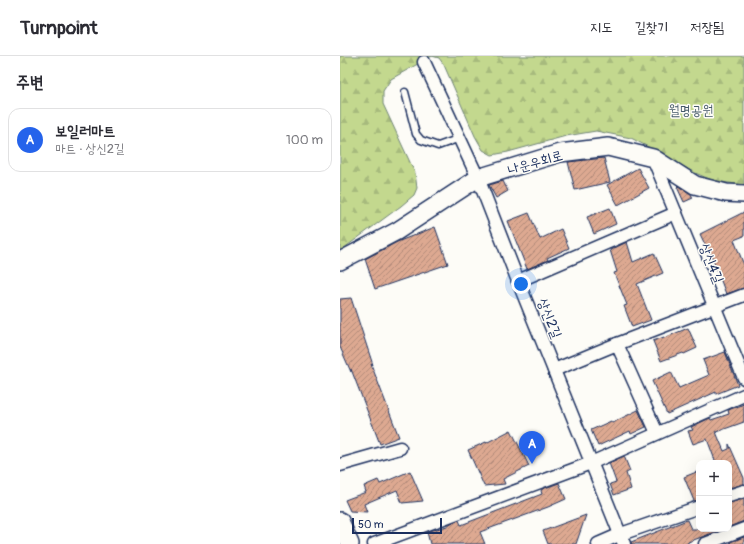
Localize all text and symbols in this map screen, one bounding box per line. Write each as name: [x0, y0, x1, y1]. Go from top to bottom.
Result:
text: Turnpoint: [20, 16, 98, 40]
text: 지도: [590, 19, 612, 36]
text: 길찾기: [634, 19, 668, 36]
text: 저장됨: [690, 19, 724, 36]
text: 주변: [16, 72, 43, 93]
park label: 월명공원: [668, 102, 714, 119]
text: 보일러마트: [55, 122, 115, 141]
text: A: [26, 132, 34, 148]
text: 100 m: [286, 132, 323, 148]
text: 마트 · 상신2길: [55, 141, 124, 157]
street label: 나운우회로: [506, 147, 565, 178]
street label: 상신4길: [696, 241, 728, 286]
your location: [511, 274, 531, 294]
street label: 상신2길: [534, 296, 565, 341]
pin: A: [519, 431, 545, 464]
map controls: [696, 460, 732, 532]
button: +: [696, 460, 732, 496]
button: −: [696, 496, 732, 532]
scale bar: [352, 516, 442, 535]
text: 50 m: [358, 518, 384, 531]

